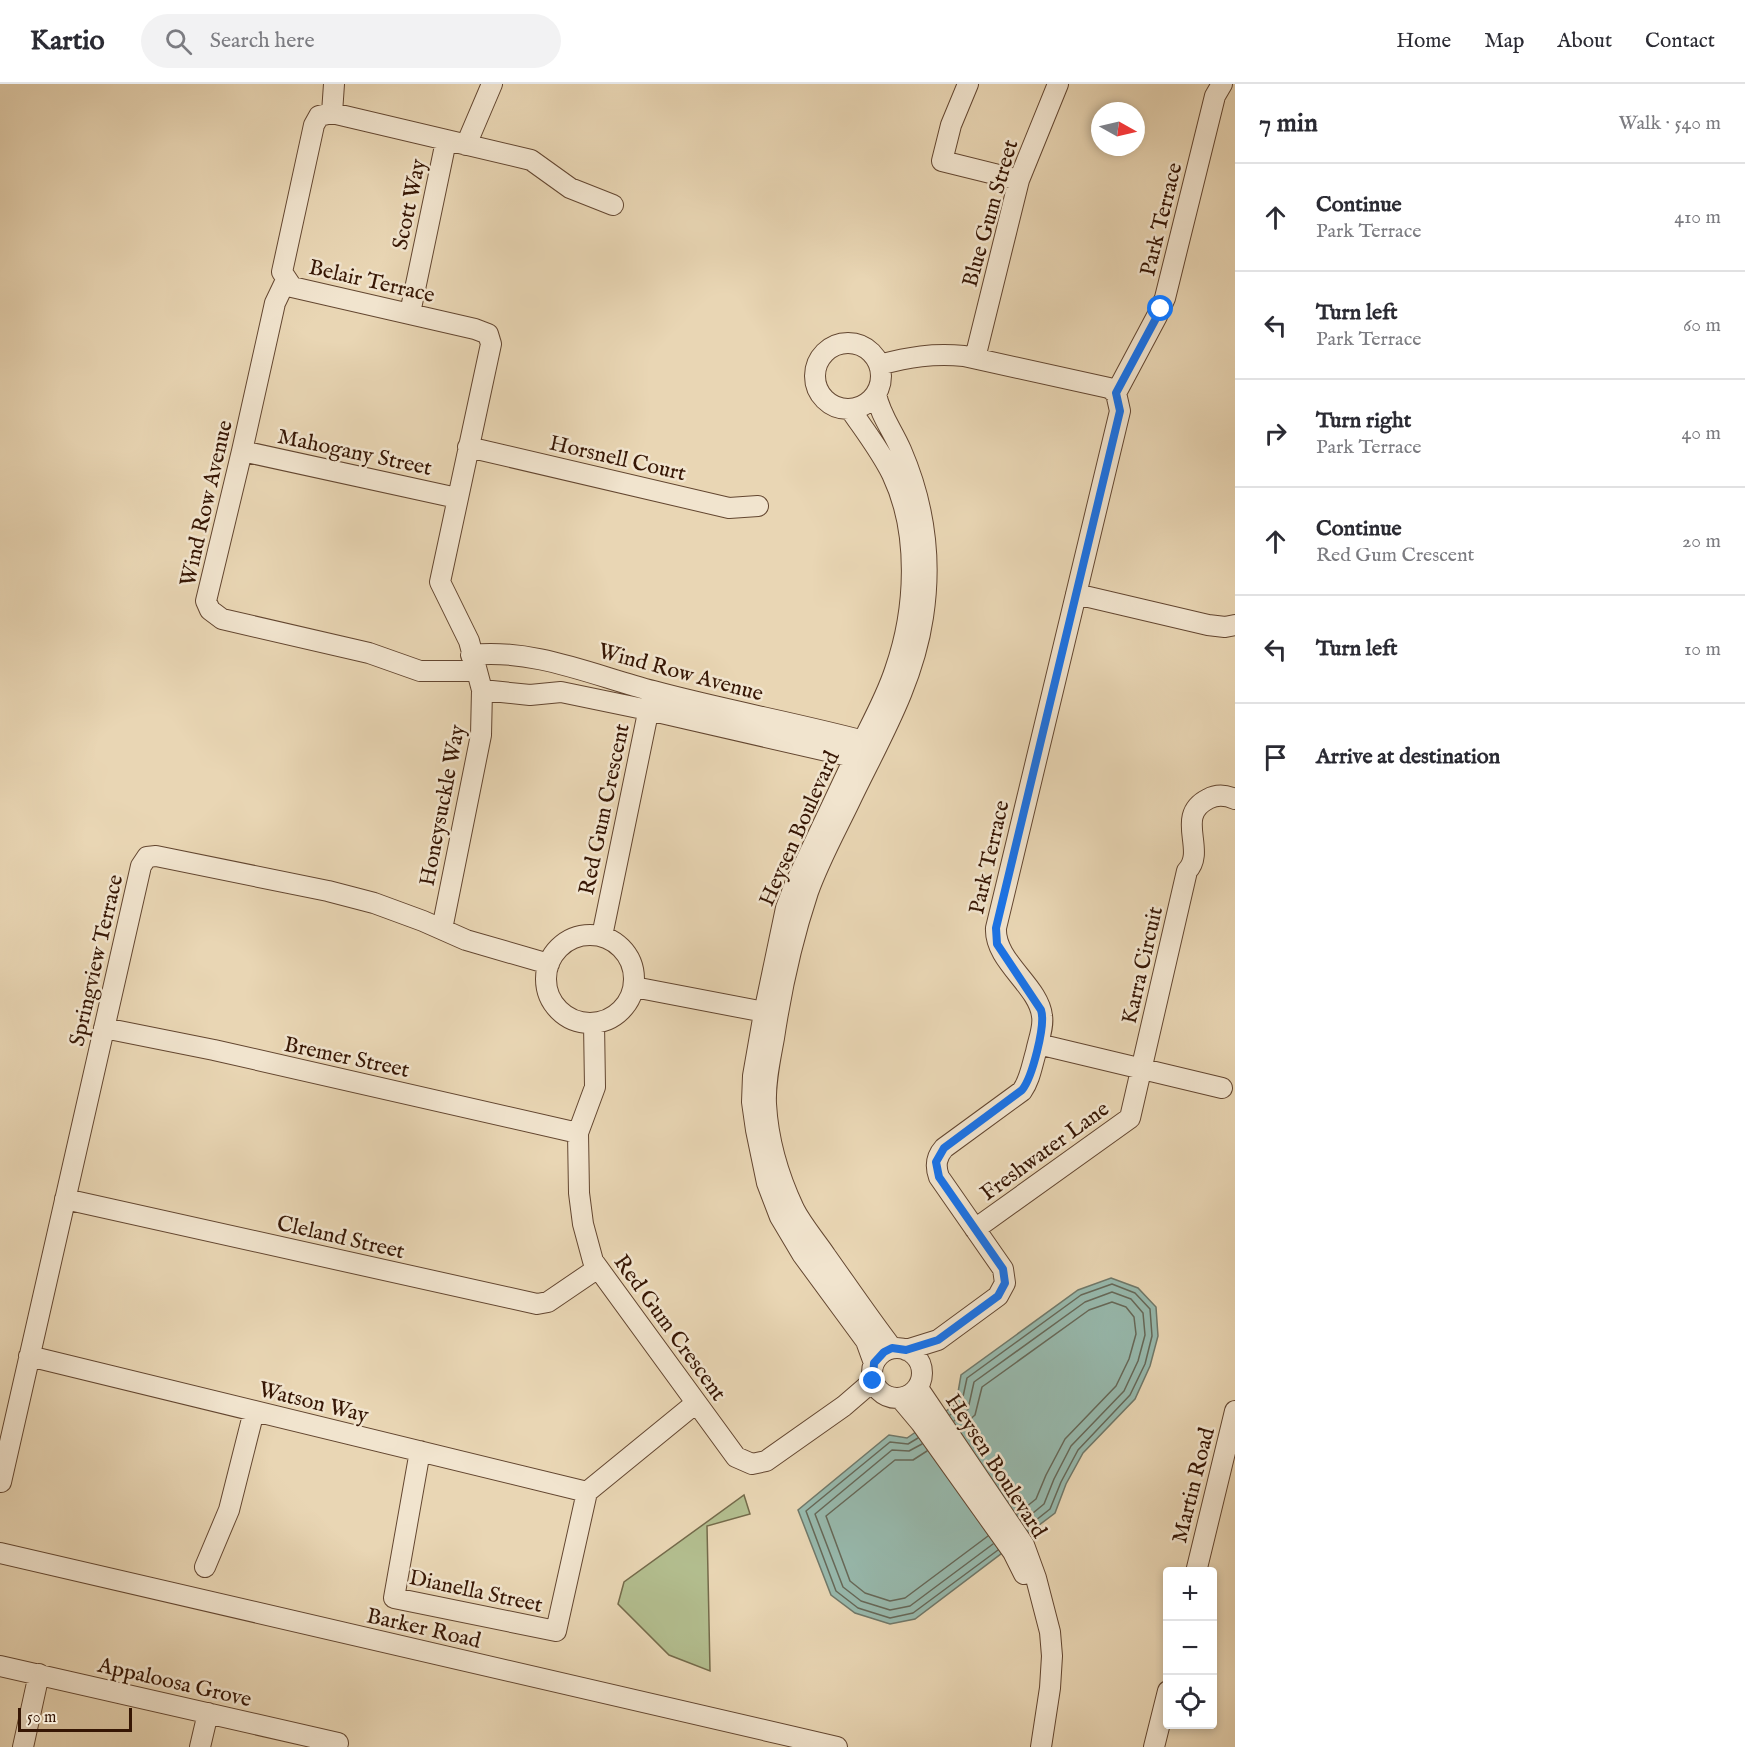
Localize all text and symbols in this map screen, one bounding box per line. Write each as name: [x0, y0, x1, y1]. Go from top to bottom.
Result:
search box: [141, 14, 561, 68]
text: Kartio: [30, 24, 105, 59]
icon: search: [162, 25, 195, 58]
text: Search here: [210, 27, 315, 55]
text: Home: [1396, 28, 1451, 55]
text: Map: [1484, 28, 1524, 55]
text: About: [1557, 28, 1612, 55]
text: Contact: [1645, 28, 1715, 55]
north arrow: [1091, 102, 1145, 156]
text: 7 min: [1259, 107, 1318, 140]
text: Walk · 540 m: [1619, 111, 1721, 136]
street label: Blue Gum Street: [956, 136, 1025, 291]
street label: Scott Way: [387, 156, 433, 252]
street label: Park Terrace: [1134, 160, 1190, 279]
text: Continue: [1316, 191, 1402, 219]
icon: ahead: [1259, 201, 1292, 234]
text: 410 m: [1674, 205, 1721, 230]
text: Park Terrace: [1316, 219, 1422, 244]
street label: Belair Terrace: [306, 254, 437, 310]
route start: [1147, 295, 1173, 321]
text: Turn left: [1316, 299, 1398, 327]
icon: left: [1259, 309, 1292, 342]
text: 60 m: [1683, 313, 1721, 338]
text: Park Terrace: [1316, 327, 1422, 352]
text: Turn right: [1316, 407, 1411, 435]
icon: right: [1259, 417, 1292, 450]
street label: Wind Row Avenue: [174, 418, 240, 589]
text: 40 m: [1682, 421, 1721, 446]
street label: Mahogany Street: [275, 423, 435, 483]
street label: Horsnell Court: [547, 430, 689, 488]
text: Park Terrace: [1316, 435, 1422, 460]
text: Continue: [1316, 515, 1402, 543]
icon: ahead: [1259, 525, 1292, 558]
text: 20 m: [1682, 529, 1721, 554]
text: Red Gum Crescent: [1316, 543, 1474, 568]
icon: left: [1259, 633, 1292, 666]
text: Turn left: [1316, 635, 1398, 663]
street label: Wind Row Avenue: [595, 637, 766, 708]
text: 10 m: [1684, 637, 1721, 662]
street label: Red Gum Crescent: [573, 721, 637, 898]
street label: Honeysuckle Way: [414, 722, 472, 888]
icon: arrive: [1259, 741, 1292, 774]
text: Arrive at destination: [1316, 743, 1500, 771]
street label: Heysen Boulevard: [753, 747, 847, 911]
street label: Park Terrace: [963, 798, 1017, 917]
street label: Springview Terrace: [64, 872, 130, 1049]
street label: Karra Circuit: [1116, 904, 1170, 1027]
street label: Bremer Street: [281, 1031, 412, 1085]
street label: Freshwater Lane: [975, 1096, 1115, 1208]
street label: Cleland Street: [274, 1210, 408, 1266]
street label: Red Gum Crescent: [607, 1249, 732, 1407]
route end: [859, 1367, 885, 1393]
street label: Watson Way: [256, 1376, 372, 1430]
street label: Heysen Boulevard: [938, 1389, 1053, 1544]
street label: Martin Road: [1166, 1425, 1222, 1546]
street label: Dianella Street: [406, 1564, 545, 1620]
map controls: [1163, 1567, 1217, 1729]
button: +: [1163, 1567, 1217, 1621]
street label: Barker Road: [364, 1602, 484, 1656]
button: −: [1163, 1621, 1217, 1675]
street label: Appaloosa Grove: [94, 1651, 254, 1714]
button: locate: [1163, 1675, 1217, 1729]
scale bar: [18, 1705, 132, 1732]
text: 50 m: [27, 1708, 56, 1728]

